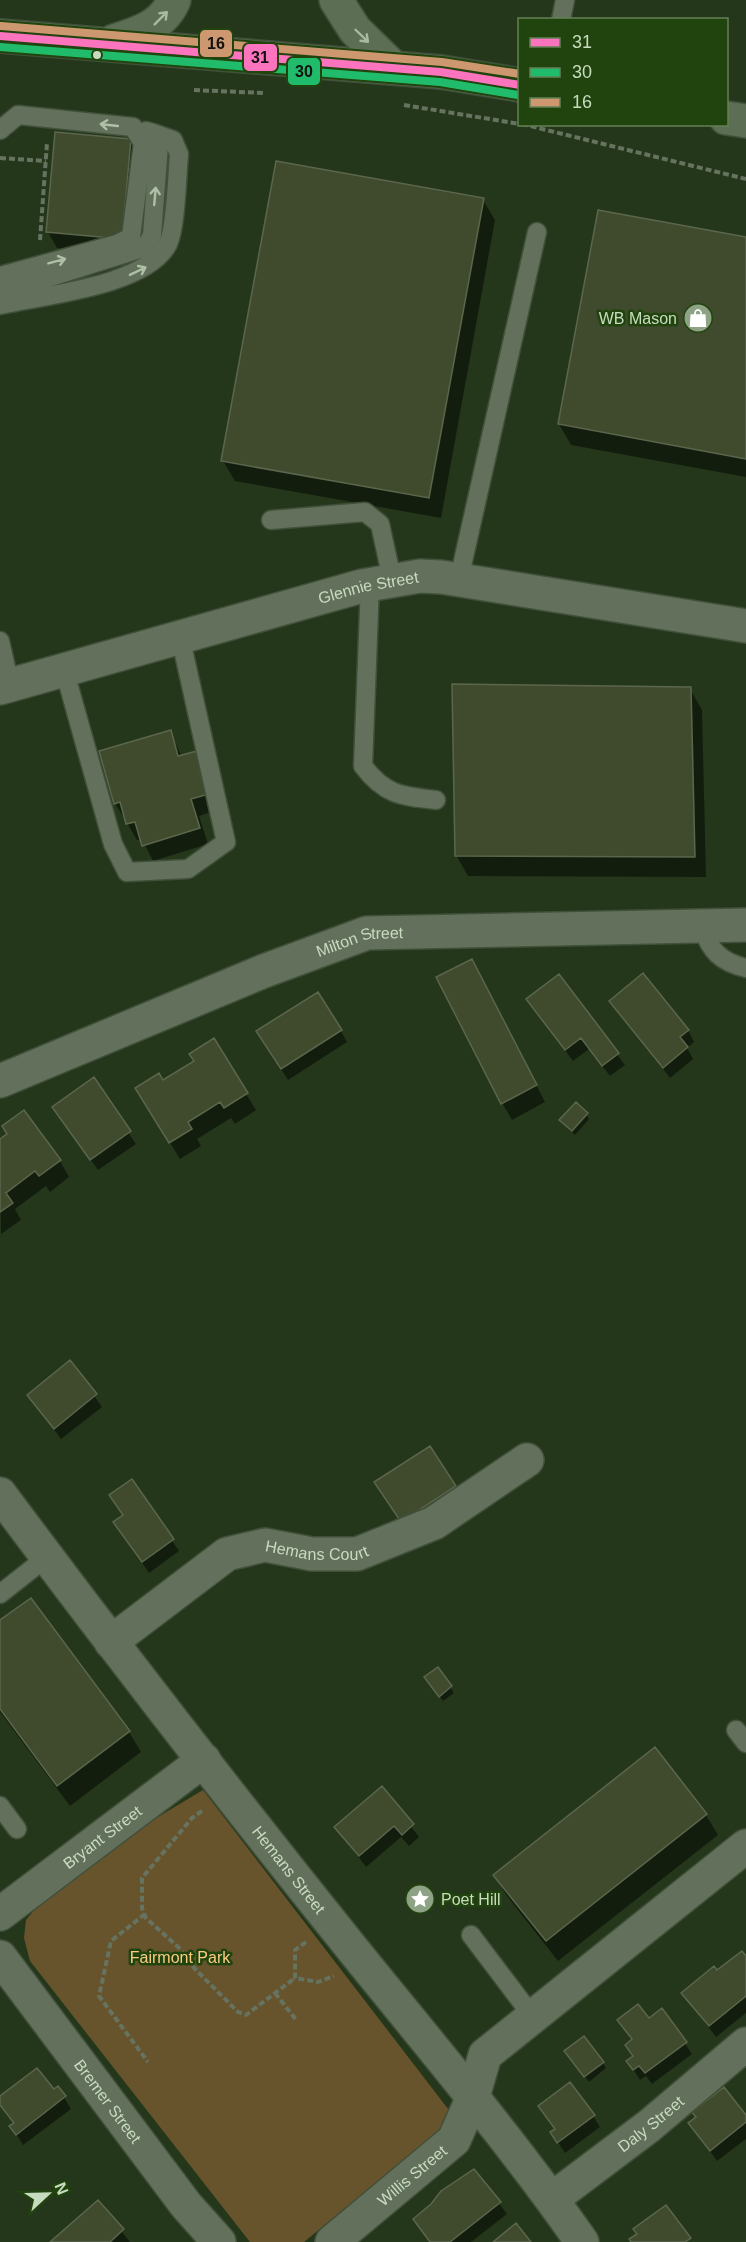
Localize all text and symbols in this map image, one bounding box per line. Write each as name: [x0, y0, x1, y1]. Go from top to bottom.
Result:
one-way arrow: [154, 10, 168, 25]
legend: [518, 18, 728, 126]
line badge: 16: [199, 29, 233, 58]
one-way arrow: [354, 29, 369, 43]
text: 31: [572, 32, 592, 52]
text: 16: [207, 35, 225, 52]
line badge: 31: [243, 43, 278, 72]
unlabelled marker: [91, 49, 103, 61]
text: 31: [251, 49, 269, 66]
line badge: 30: [287, 57, 321, 86]
text: 30: [572, 62, 592, 82]
text: 30: [295, 63, 313, 80]
text: 16: [572, 92, 592, 112]
one-way arrow: [100, 119, 120, 130]
one-way arrow: [150, 186, 161, 206]
one-way arrow: [47, 254, 66, 266]
one-way arrow: [128, 265, 146, 276]
shop icon: WB Mason: [682, 302, 714, 334]
place label: WB Mason: [599, 310, 677, 327]
street label: Glennie Street: [316, 568, 420, 607]
street label: Milton Street: [314, 924, 404, 960]
street label: Hemans Court: [264, 1537, 371, 1563]
street label: Bryant Street: [60, 1802, 145, 1872]
street label: Hemans Street: [249, 1823, 329, 1918]
place icon: Poet Hill: [404, 1883, 436, 1915]
place label: Poet Hill: [441, 1891, 501, 1908]
park label: Fairmont Park: [130, 1949, 231, 1966]
street label: Bremer Street: [71, 2056, 145, 2147]
street label: Daly Street: [615, 2092, 687, 2155]
street label: Willis Street: [374, 2142, 450, 2209]
north arrow: [18, 2164, 78, 2224]
text: N: [51, 2180, 71, 2197]

